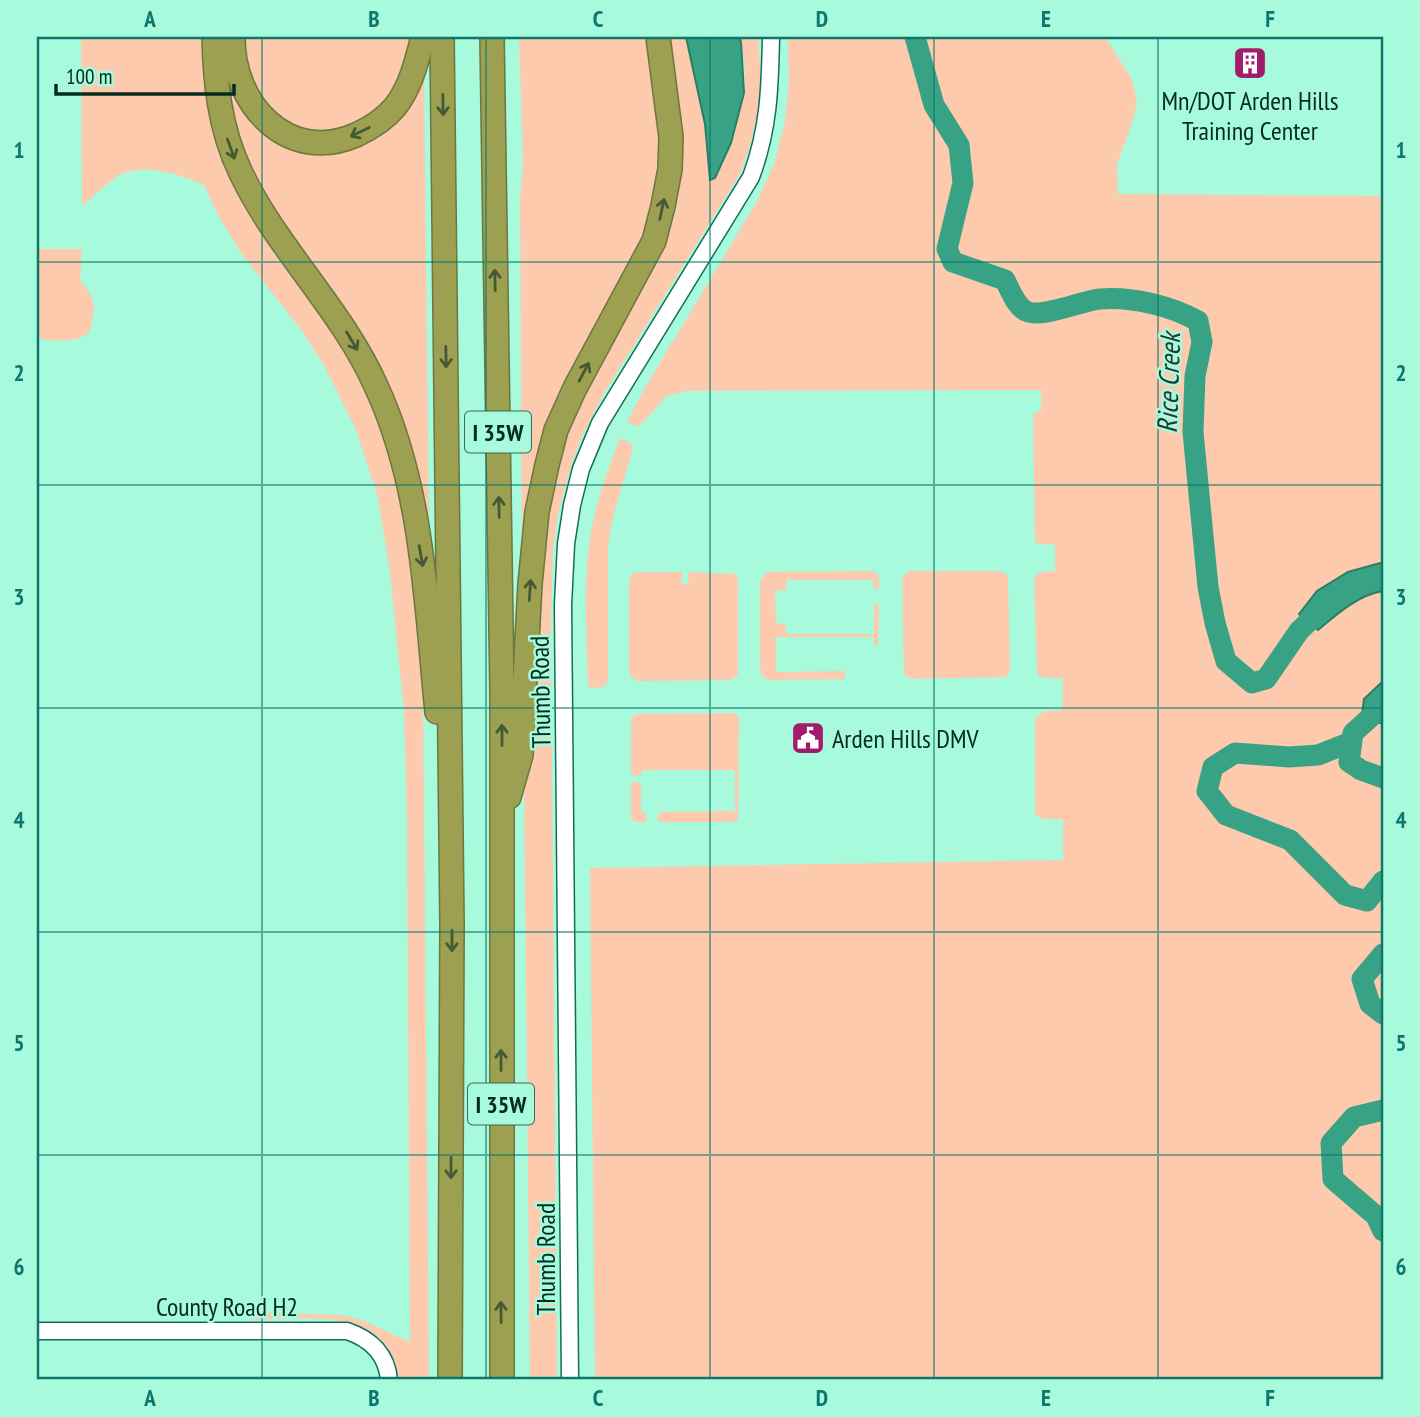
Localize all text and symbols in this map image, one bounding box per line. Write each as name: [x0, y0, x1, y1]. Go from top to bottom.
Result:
text: A: [143, 4, 156, 33]
text: B: [368, 4, 380, 33]
text: C: [593, 4, 604, 33]
text: D: [816, 4, 828, 33]
text: E: [1041, 4, 1051, 33]
text: F: [1265, 4, 1275, 33]
building icon: Mn/DOT Arden Hills Training Center: [1231, 44, 1269, 82]
scale bar: [56, 52, 234, 96]
text: 100 m: [66, 63, 112, 90]
place label: Mn/DOT Arden Hills Training Center: [1161, 84, 1339, 147]
one-way arrow: [436, 93, 450, 116]
one-way arrow: [350, 126, 371, 139]
text: 1: [14, 135, 25, 164]
text: 1: [1396, 135, 1407, 164]
one-way arrow: [226, 137, 239, 159]
one-way arrow: [656, 198, 669, 221]
one-way arrow: [489, 268, 502, 291]
water label: Rice Creek: [1148, 329, 1188, 434]
one-way arrow: [346, 330, 360, 350]
one-way arrow: [439, 345, 453, 368]
text: 2: [14, 358, 25, 387]
text: 2: [1396, 358, 1407, 387]
one-way arrow: [577, 362, 591, 383]
road number: I 35W: [465, 412, 531, 452]
one-way arrow: [492, 496, 506, 519]
one-way arrow: [414, 544, 428, 567]
one-way arrow: [524, 580, 537, 602]
text: 3: [14, 582, 25, 611]
text: 3: [1396, 582, 1407, 611]
street label: Thumb Road: [523, 636, 557, 748]
public building icon: Arden Hills DMV: [789, 719, 827, 757]
place label: Arden Hills DMV: [832, 722, 980, 755]
one-way arrow: [495, 723, 509, 746]
text: 4: [14, 805, 25, 834]
text: 4: [1396, 805, 1407, 834]
one-way arrow: [445, 929, 459, 952]
text: 5: [14, 1028, 25, 1057]
text: 5: [1396, 1028, 1407, 1057]
one-way arrow: [494, 1049, 508, 1072]
road number: I 35W: [468, 1084, 534, 1124]
one-way arrow: [444, 1156, 457, 1179]
street label: Thumb Road: [529, 1203, 562, 1315]
text: 6: [14, 1252, 25, 1281]
text: 6: [1396, 1252, 1407, 1281]
street label: County Road H2: [156, 1290, 298, 1323]
one-way arrow: [494, 1301, 508, 1324]
text: A: [143, 1383, 156, 1412]
text: B: [368, 1383, 380, 1412]
text: C: [593, 1383, 604, 1412]
text: D: [816, 1383, 828, 1412]
text: E: [1041, 1383, 1051, 1412]
text: F: [1265, 1383, 1275, 1412]

